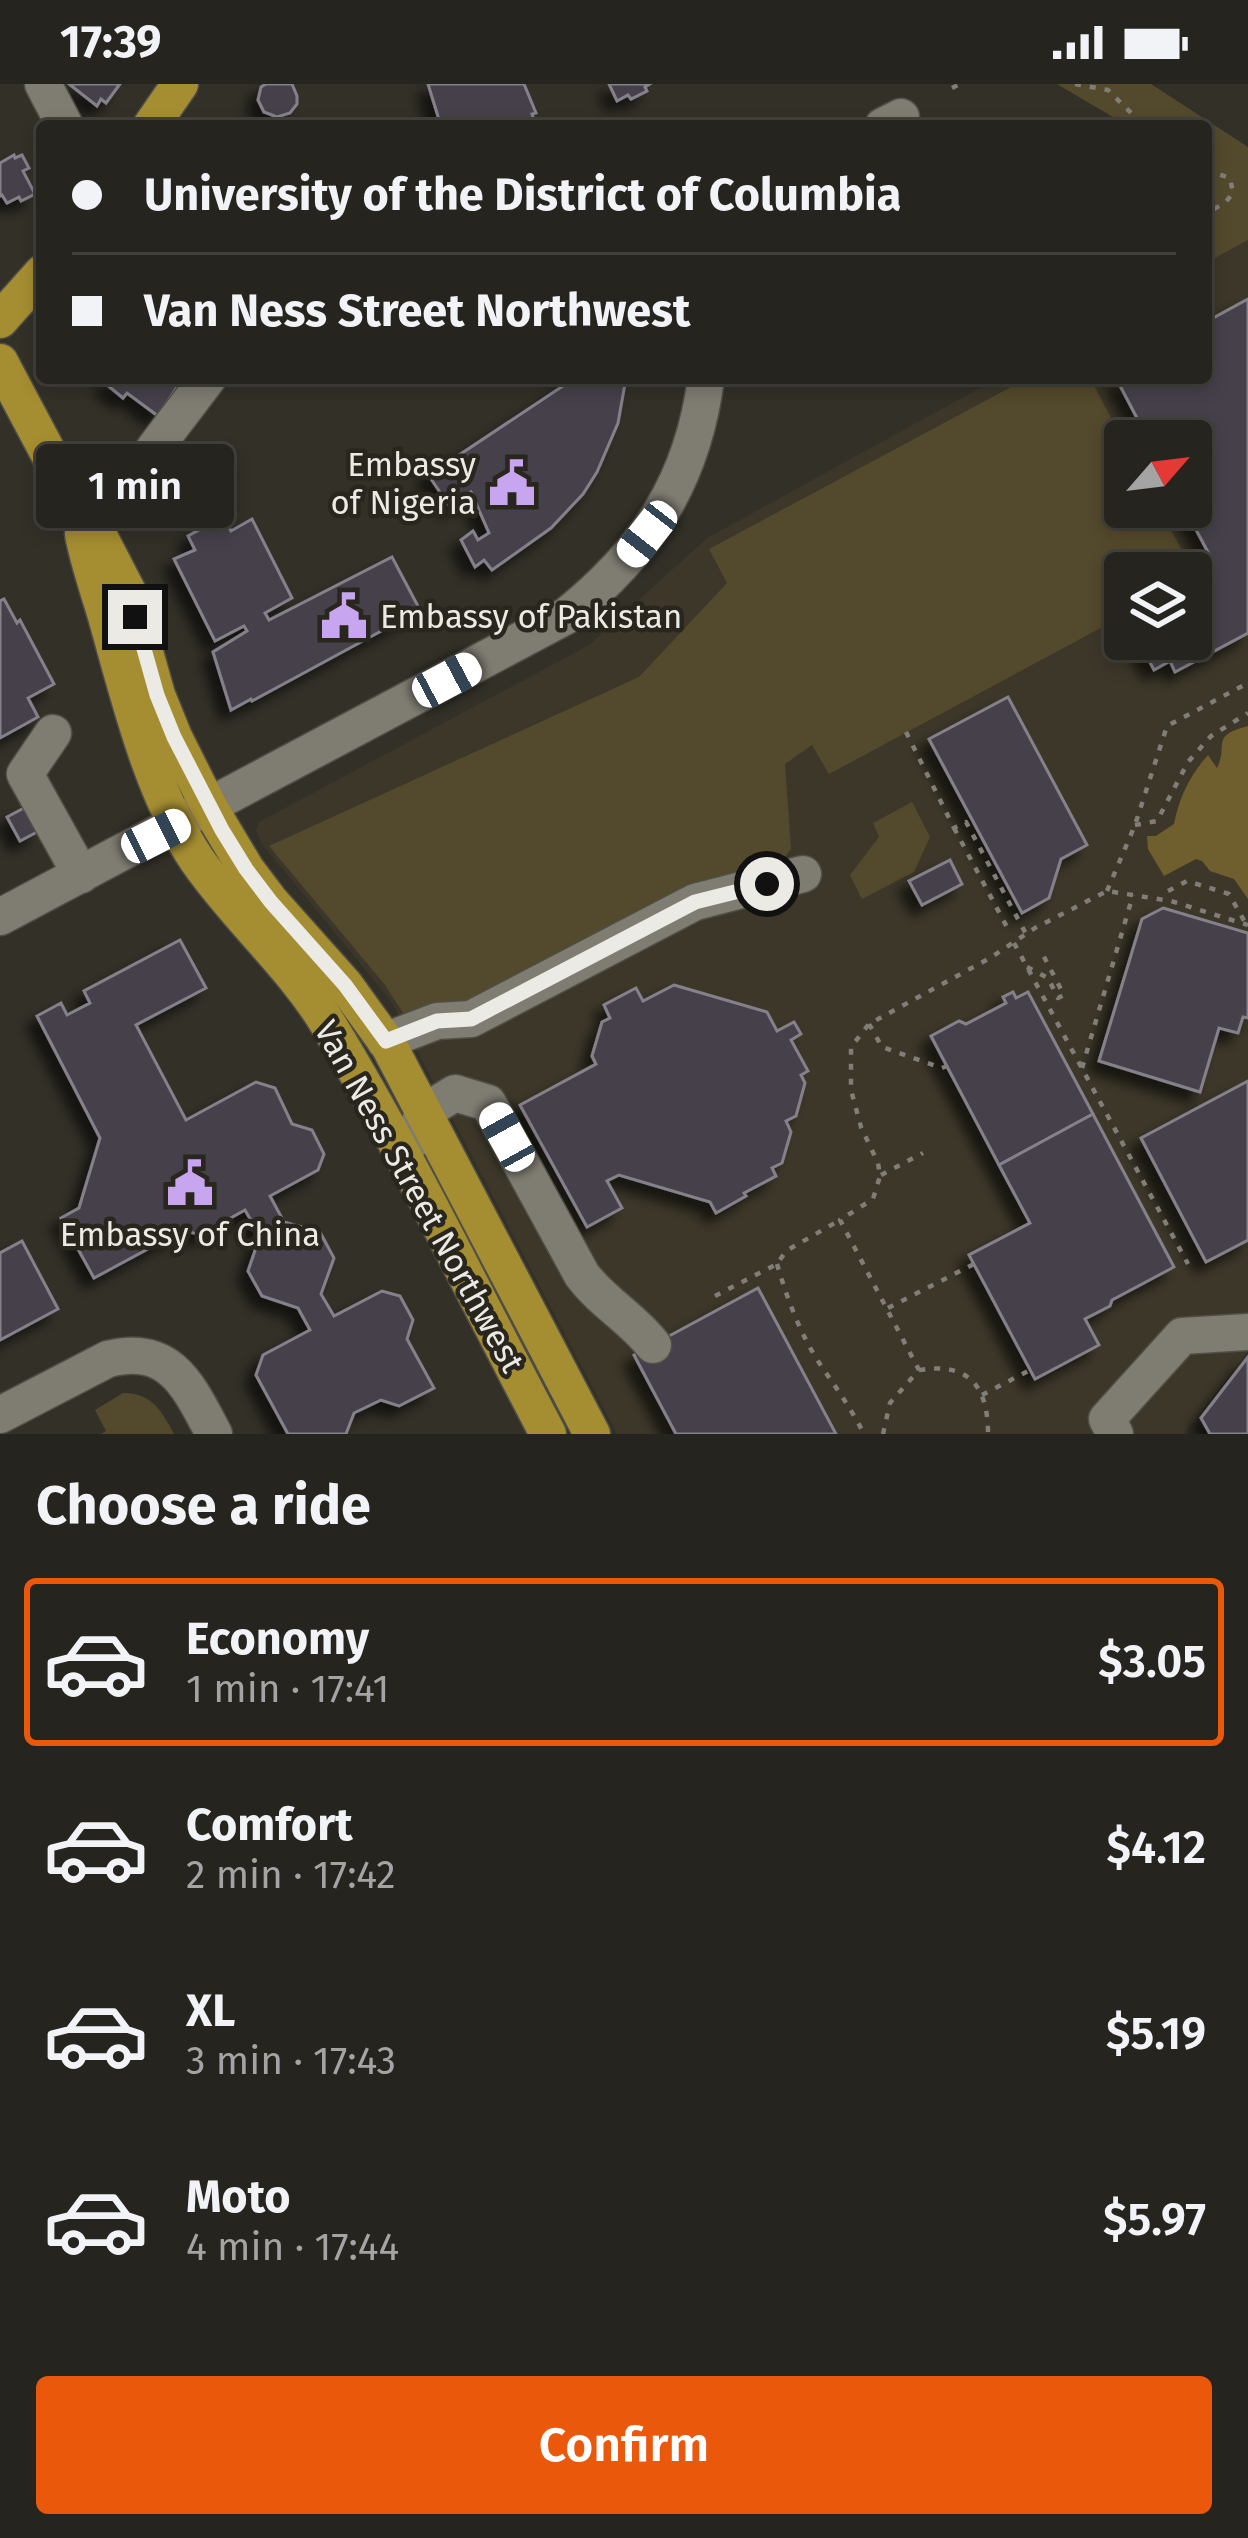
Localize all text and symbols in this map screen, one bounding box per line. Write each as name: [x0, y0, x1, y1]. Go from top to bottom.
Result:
text: 17:39: [60, 15, 162, 69]
text: University of the District of Columbia: [144, 168, 901, 222]
text: Van Ness Street Northwest: [144, 284, 690, 338]
north arrow: [1104, 420, 1212, 528]
map controls: [1104, 420, 1212, 660]
callout: 1 min: [36, 443, 234, 527]
place label: Embassy of Nigeria: [330, 445, 476, 523]
public building icon: Embassy of Nigeria: [487, 458, 537, 508]
text: 1 min: [88, 463, 182, 509]
car: [611, 495, 683, 573]
button: layers: [1104, 552, 1212, 660]
route end: [108, 590, 162, 644]
public building icon: Embassy of Pakistan: [319, 591, 369, 641]
place label: Embassy of Pakistan: [380, 597, 682, 637]
car: [407, 647, 487, 713]
car: [116, 804, 196, 868]
route start: [740, 857, 794, 911]
street label: Van Ness Street Northwest: [306, 1014, 533, 1379]
car: [474, 1097, 540, 1177]
public building icon: Embassy of China: [165, 1158, 215, 1208]
place label: Embassy of China: [60, 1215, 320, 1255]
text: Choose a ride: [36, 1474, 371, 1538]
icon: car: [42, 1608, 150, 1716]
text: Economy: [186, 1612, 369, 1666]
text: $3.05: [1098, 1635, 1206, 1689]
text: 1 min · 17:41: [186, 1666, 389, 1712]
icon: car: [42, 1794, 150, 1902]
text: Comfort: [186, 1798, 353, 1852]
text: $4.12: [1107, 1821, 1206, 1875]
text: 2 min · 17:42: [186, 1852, 396, 1898]
icon: car: [42, 1980, 150, 2088]
text: XL: [186, 1984, 235, 2038]
text: $5.19: [1106, 2007, 1206, 2061]
text: 3 min · 17:43: [186, 2038, 396, 2084]
icon: car: [42, 2166, 150, 2274]
text: Moto: [186, 2170, 291, 2224]
text: $5.97: [1103, 2193, 1206, 2247]
text: 4 min · 17:44: [186, 2224, 399, 2270]
button: Confirm: [36, 2376, 1212, 2514]

